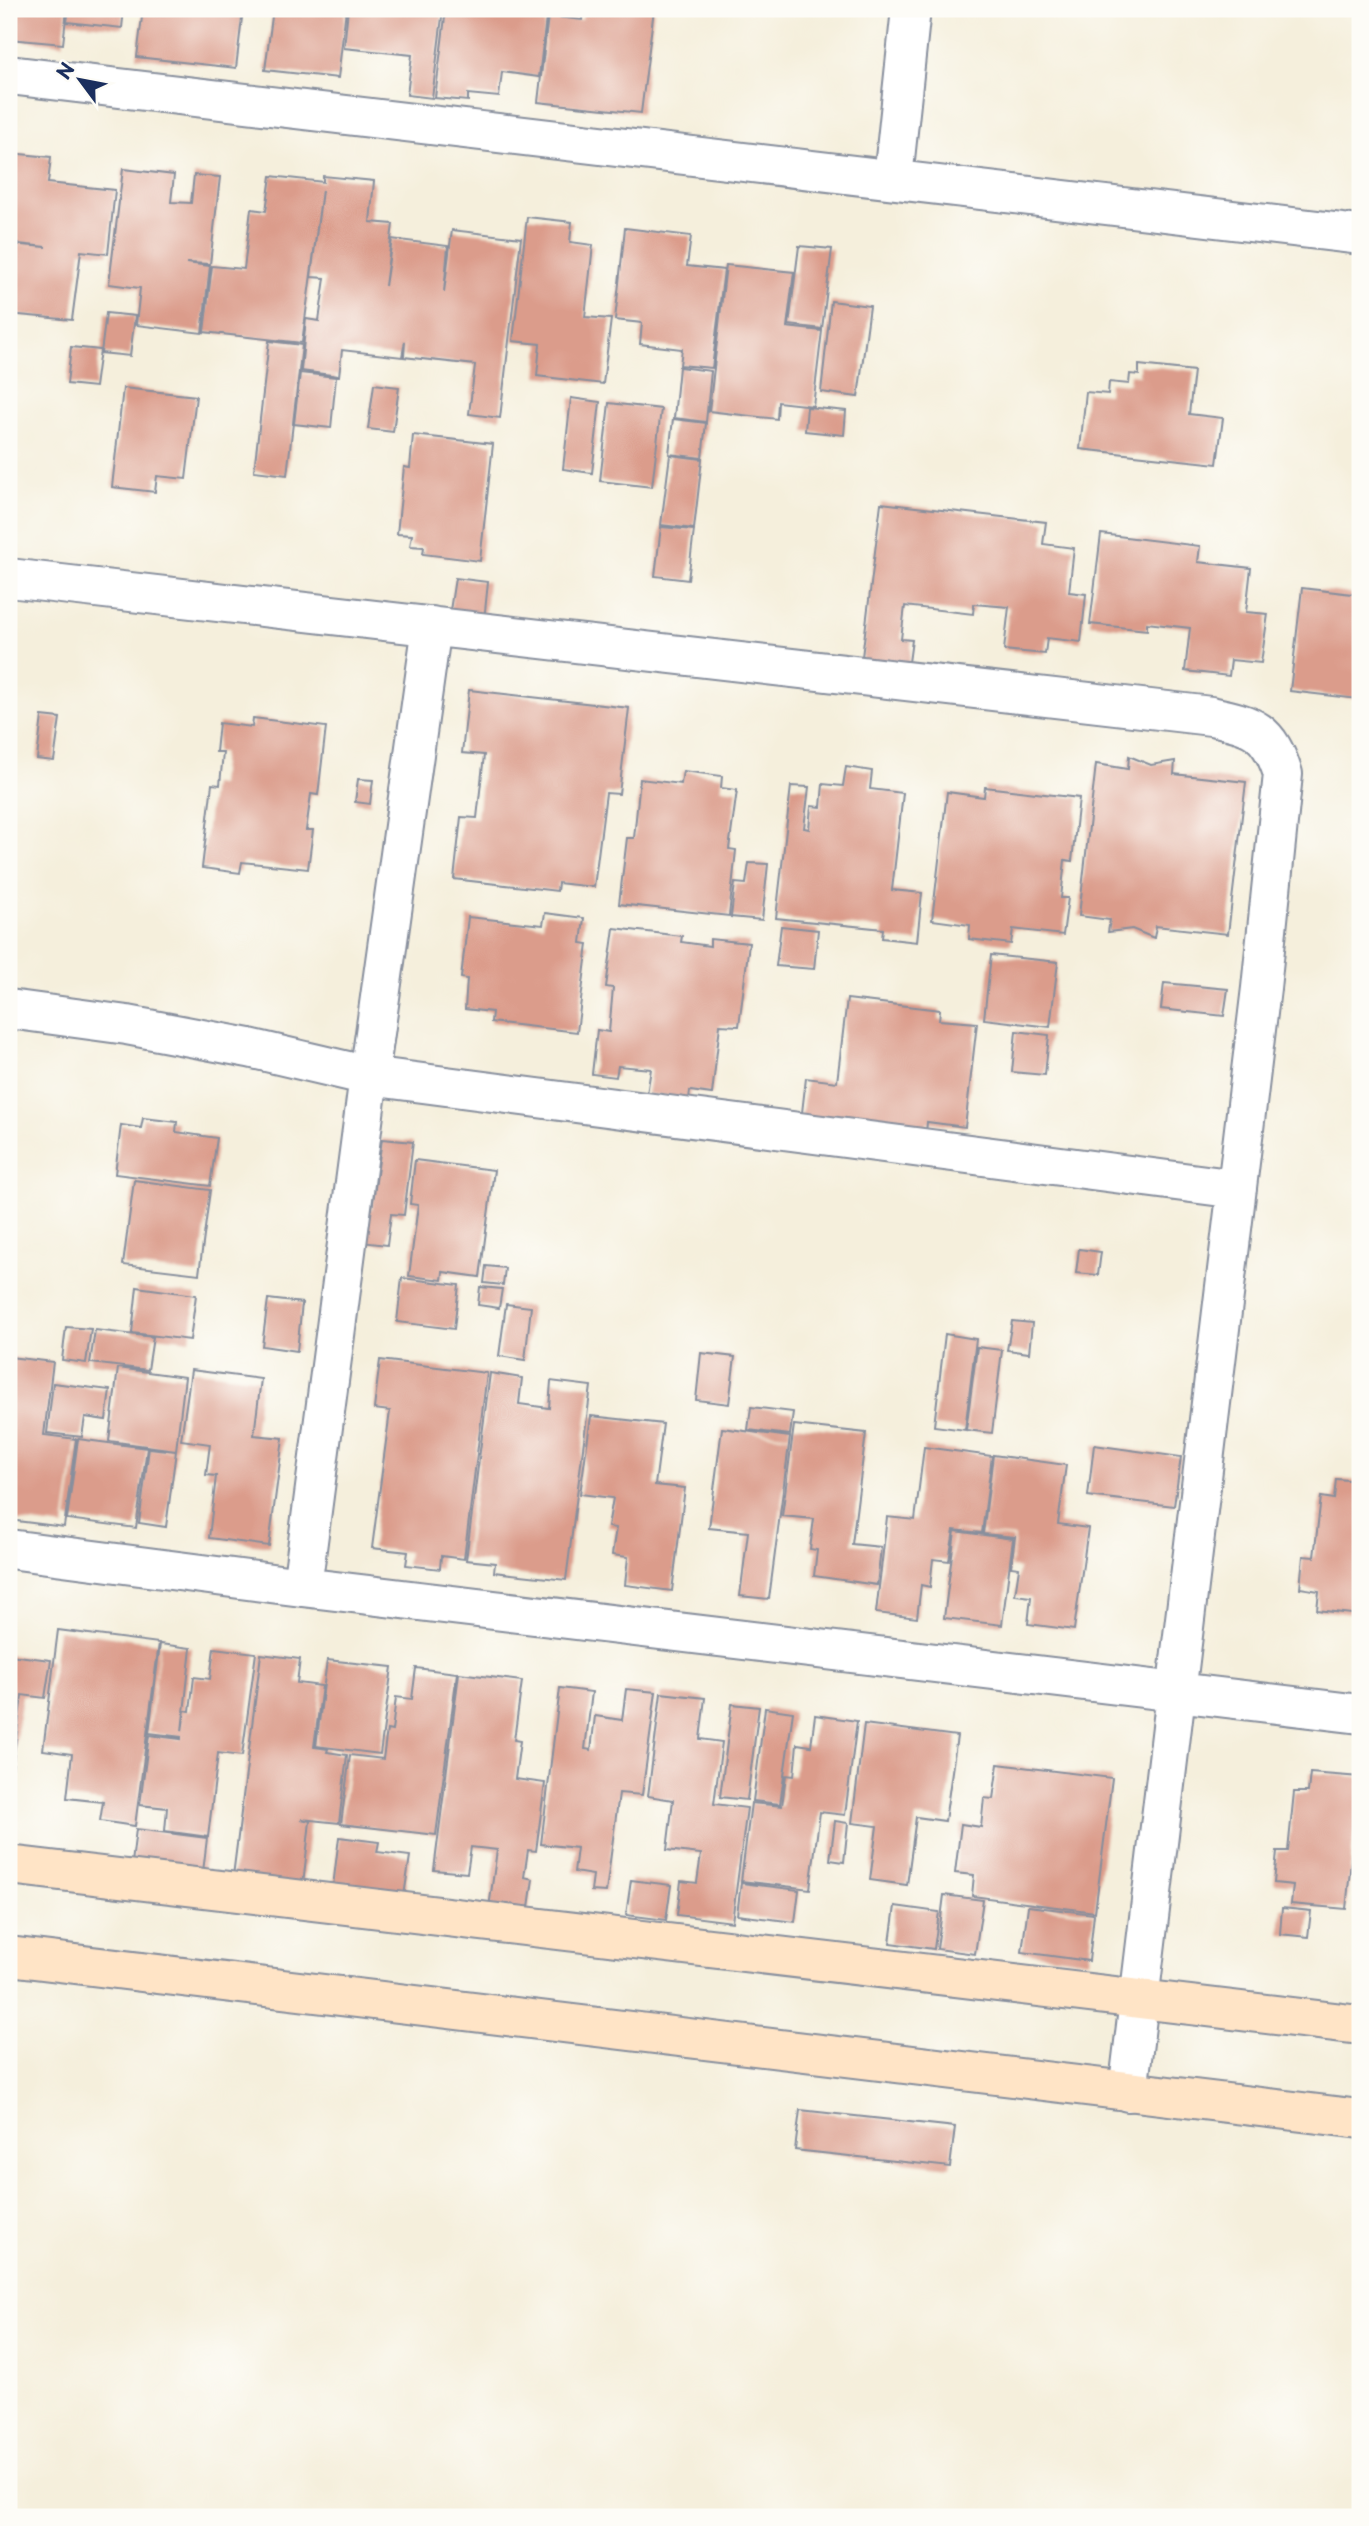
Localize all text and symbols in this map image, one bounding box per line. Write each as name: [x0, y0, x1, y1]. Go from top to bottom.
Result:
north arrow: [46, 46, 116, 116]
text: N: [49, 57, 81, 84]

